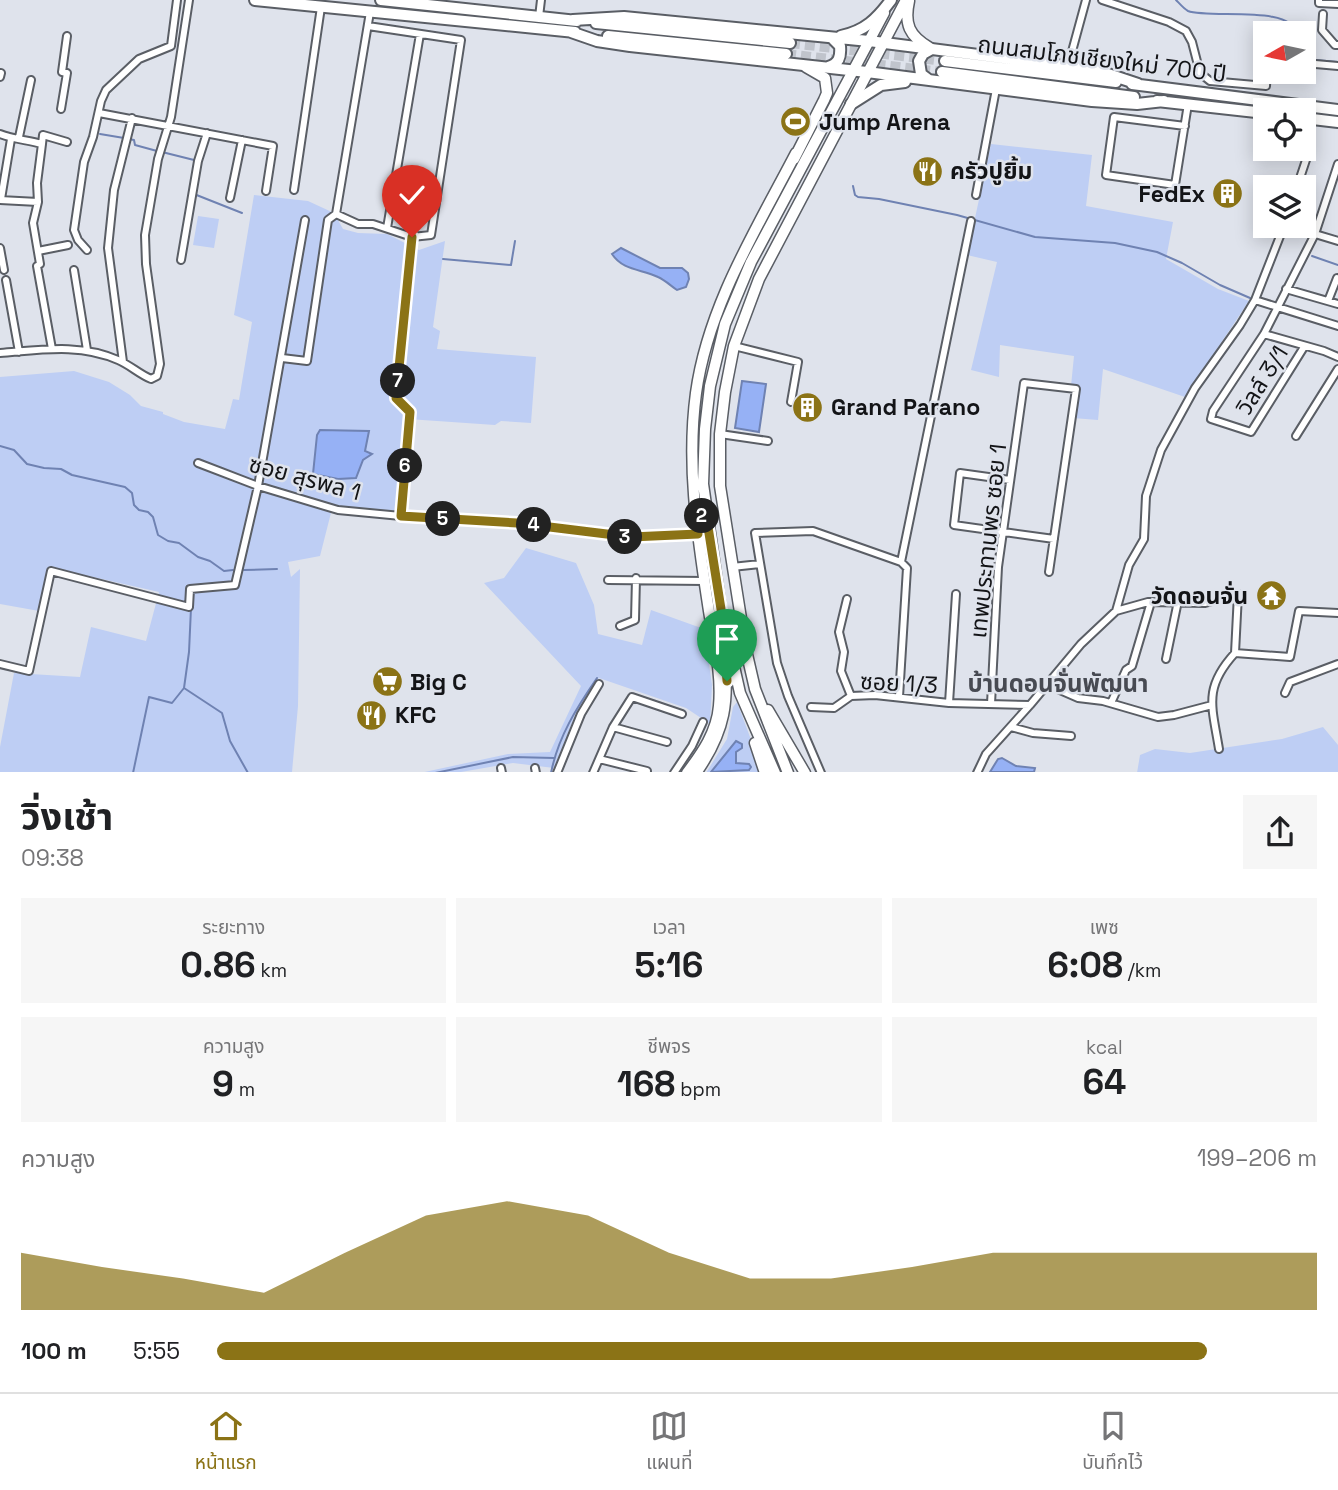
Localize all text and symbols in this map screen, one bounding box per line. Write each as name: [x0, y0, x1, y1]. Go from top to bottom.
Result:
north arrow: [1253, 21, 1316, 84]
map controls: [1253, 21, 1316, 238]
street label: ถนนสมโภชเชียงใหม่ 700 ปี: [976, 29, 1228, 89]
button: locate: [1253, 98, 1316, 161]
sports icon: Jump Arena: [779, 105, 813, 139]
place label: Jump Arena: [819, 107, 950, 137]
restaurant icon: ครัวปูยิ้ม: [910, 154, 944, 188]
place label: ครัวปูยิ้ม: [950, 156, 1032, 186]
pin: [382, 165, 442, 237]
button: layers: [1253, 175, 1316, 238]
icon: check: [393, 176, 431, 214]
building icon: FedEx: [1211, 177, 1245, 211]
place label: FedEx: [1139, 179, 1205, 209]
street label: วิลล์ 3/1: [1229, 340, 1295, 420]
pin: 7: [380, 364, 416, 398]
text: 7: [392, 368, 403, 393]
building icon: Grand Parano: [791, 390, 825, 424]
place label: Grand Parano: [831, 392, 980, 422]
street label: เทพประทานพร ซอย 1: [963, 442, 1013, 640]
pin: 6: [388, 448, 422, 484]
street label: ซอย สุรพล 1: [246, 449, 364, 507]
text: 6: [399, 453, 410, 478]
pin: 2: [684, 498, 720, 534]
pin: 5: [426, 502, 460, 536]
text: 2: [696, 503, 707, 528]
text: 5: [437, 506, 448, 531]
pin: 4: [516, 508, 552, 542]
text: 4: [527, 512, 540, 537]
pin: 3: [608, 520, 642, 554]
text: 3: [619, 524, 630, 549]
temple icon: วัดดอนจั่น: [1254, 579, 1288, 613]
place label: วัดดอนจั่น: [1151, 581, 1248, 611]
pin: [697, 609, 757, 681]
icon: arrive: [708, 620, 746, 658]
supermarket icon: Big C: [370, 665, 404, 699]
street label: ซอย 1/3: [859, 666, 939, 700]
place label: Big C: [410, 667, 467, 697]
district label: บ้านดอนจั่นพัฒนา: [967, 668, 1149, 699]
restaurant icon: KFC: [355, 698, 389, 732]
place label: KFC: [395, 700, 436, 730]
text: วิ่งเช้า: [21, 793, 113, 841]
button: share: [1243, 795, 1317, 869]
text: 09:38: [21, 843, 84, 873]
text: ระยะทาง: [202, 915, 265, 940]
text: เวลา: [652, 915, 686, 940]
text: เพซ: [1090, 915, 1119, 940]
text: 0.86: [180, 943, 256, 987]
text: 5:16: [635, 943, 703, 987]
text: 6:08: [1047, 943, 1123, 987]
text: km: [256, 958, 287, 983]
text: /km: [1123, 958, 1161, 983]
text: ความสูง: [203, 1034, 264, 1059]
text: ชีพจร: [647, 1034, 691, 1059]
text: kcal: [1086, 1035, 1123, 1060]
text: 64: [1082, 1060, 1126, 1104]
text: 9: [212, 1062, 234, 1106]
text: 168: [617, 1062, 675, 1106]
text: m: [234, 1077, 255, 1102]
text: bpm: [675, 1077, 721, 1102]
text: 199–206 m: [1197, 1143, 1317, 1173]
text: ความสูง: [21, 1144, 95, 1174]
text: 100 m: [21, 1336, 87, 1366]
text: 5:55: [133, 1336, 180, 1366]
tab: หน้าแรก: [195, 1407, 257, 1478]
tab: แผนที่: [646, 1407, 693, 1478]
tab: บันทึกไว้: [1082, 1407, 1143, 1478]

